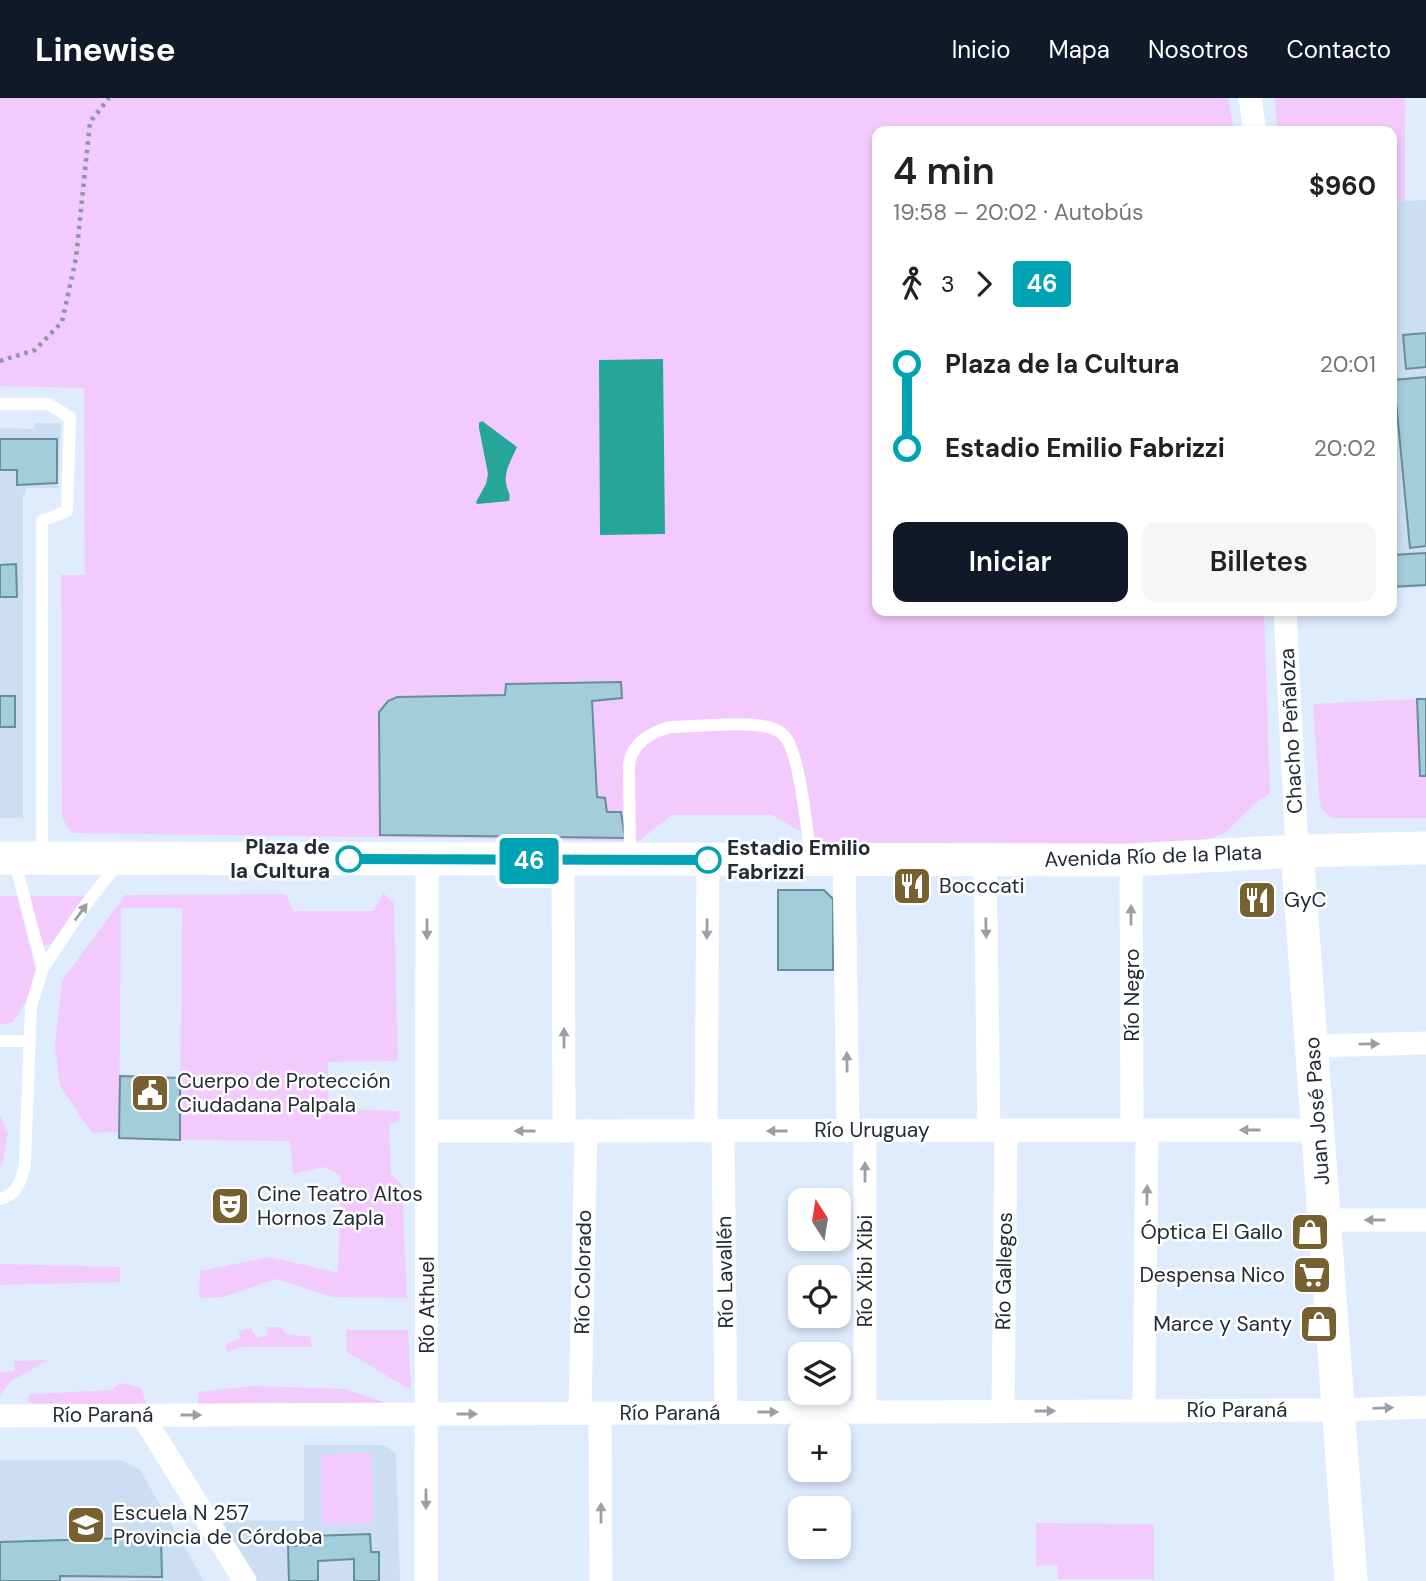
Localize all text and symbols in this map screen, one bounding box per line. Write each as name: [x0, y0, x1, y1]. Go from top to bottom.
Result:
text: Linewise: [35, 28, 176, 71]
text: Inicio: [952, 34, 1011, 65]
text: Mapa: [1049, 34, 1110, 65]
text: Nosotros: [1148, 34, 1249, 65]
text: Contacto: [1287, 34, 1391, 65]
text: 4 min: [893, 146, 995, 196]
text: $960: [1309, 169, 1376, 203]
text: 19:58 – 20:02 · Autobús: [893, 197, 1144, 227]
icon: walk: [893, 265, 931, 303]
icon: forward: [965, 265, 1003, 303]
text: 46: [1027, 268, 1057, 299]
text: 3: [941, 269, 955, 299]
text: Plaza de la Cultura: [945, 347, 1180, 381]
text: 20:01: [1320, 349, 1376, 379]
text: Estadio Emilio Fabrizzi: [945, 431, 1225, 465]
text: 20:02: [1314, 433, 1376, 463]
button: Iniciar: [893, 522, 1128, 602]
button: Billetes: [1142, 522, 1376, 602]
street label: Chacho Peñaloza: [1273, 647, 1309, 815]
place label: Plaza de la Cultura: [230, 833, 330, 885]
place label: Estadio Emilio Fabrizzi: [727, 834, 871, 886]
line badge: 46: [498, 838, 560, 884]
street label: Avenida Río de la Plata: [1044, 838, 1262, 874]
text: 46: [514, 845, 544, 876]
marker: Plaza de la Cultura: [336, 846, 362, 872]
marker: Estadio Emilio Fabrizzi: [695, 847, 721, 873]
restaurant icon: Bocccati: [891, 865, 933, 907]
place label: Bocccati: [939, 872, 1025, 900]
restaurant icon: GyC: [1236, 879, 1278, 921]
place label: GyC: [1284, 886, 1327, 914]
one-way arrow: [74, 903, 88, 921]
one-way arrow: [1125, 903, 1137, 925]
one-way arrow: [421, 918, 433, 940]
one-way arrow: [702, 918, 713, 940]
one-way arrow: [980, 918, 992, 940]
street label: Río Negro: [1118, 948, 1146, 1042]
one-way arrow: [558, 1027, 570, 1049]
street label: Juan José Paso: [1298, 1036, 1336, 1186]
one-way arrow: [1359, 1039, 1381, 1050]
one-way arrow: [841, 1051, 853, 1073]
place label: Cuerpo de Protección Ciudadana Palpala: [177, 1067, 391, 1119]
public building icon: Cuerpo de Protección Ciudadana Palpala: [129, 1072, 171, 1114]
street label: Río Uruguay: [814, 1116, 930, 1144]
one-way arrow: [1239, 1124, 1261, 1136]
one-way arrow: [514, 1125, 536, 1137]
one-way arrow: [766, 1125, 788, 1137]
one-way arrow: [859, 1161, 871, 1183]
place label: Cine Teatro Altos Hornos Zapla: [257, 1180, 423, 1232]
one-way arrow: [1141, 1184, 1153, 1206]
theatre icon: Cine Teatro Altos Hornos Zapla: [209, 1185, 251, 1227]
north arrow: [788, 1188, 850, 1251]
map controls: [788, 1188, 851, 1559]
street label: Río Colorado: [568, 1209, 598, 1335]
shop icon: Óptica El Gallo: [1289, 1211, 1331, 1253]
street label: Río Gallegos: [989, 1212, 1019, 1330]
one-way arrow: [1364, 1214, 1386, 1226]
street label: Río Lavallén: [710, 1215, 740, 1329]
street label: Río Xibi Xibi: [851, 1215, 879, 1327]
place label: Óptica El Gallo: [1140, 1218, 1283, 1246]
supermarket icon: Despensa Nico: [1291, 1254, 1333, 1296]
street label: Río Athuel: [413, 1256, 441, 1354]
place label: Despensa Nico: [1139, 1261, 1285, 1289]
button: locate: [788, 1265, 851, 1328]
shop icon: Marce y Santy: [1298, 1303, 1340, 1345]
place label: Marce y Santy: [1153, 1310, 1292, 1338]
button: layers: [788, 1342, 851, 1405]
street label: Río Paraná: [1187, 1396, 1288, 1424]
street label: Río Paraná: [620, 1399, 721, 1427]
street label: Río Paraná: [53, 1401, 154, 1429]
one-way arrow: [1372, 1403, 1394, 1414]
one-way arrow: [1034, 1405, 1056, 1417]
one-way arrow: [757, 1406, 779, 1418]
one-way arrow: [456, 1408, 478, 1420]
one-way arrow: [180, 1409, 202, 1421]
button: +: [788, 1419, 851, 1482]
one-way arrow: [420, 1489, 432, 1511]
button: −: [788, 1496, 851, 1559]
place label: Escuela N 257 Provincia de Córdoba: [113, 1499, 322, 1551]
one-way arrow: [595, 1502, 607, 1524]
school or university icon: Escuela N 257 Provincia de Córdoba: [65, 1504, 107, 1546]

